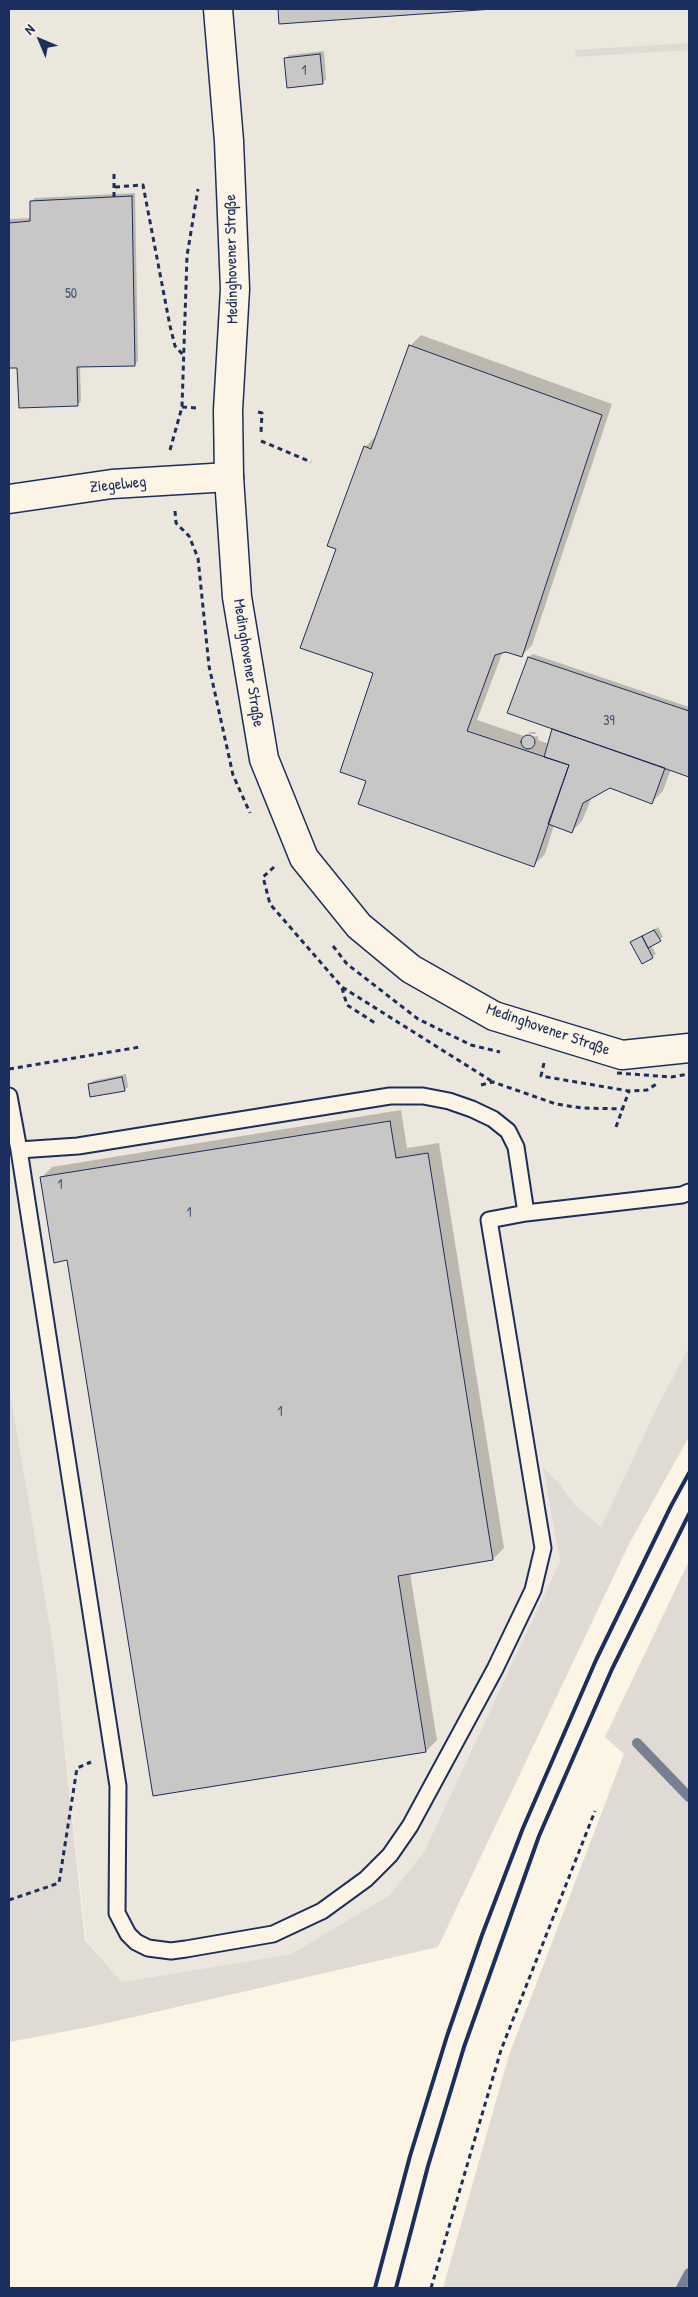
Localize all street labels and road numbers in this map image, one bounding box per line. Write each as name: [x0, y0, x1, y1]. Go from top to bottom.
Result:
street label: Medinghovener Straße: [221, 194, 243, 324]
street label: Ziegelweg: [89, 472, 147, 498]
street label: Medinghovener Straße: [228, 598, 268, 728]
street label: Medinghovener Straße: [484, 1000, 612, 1060]

